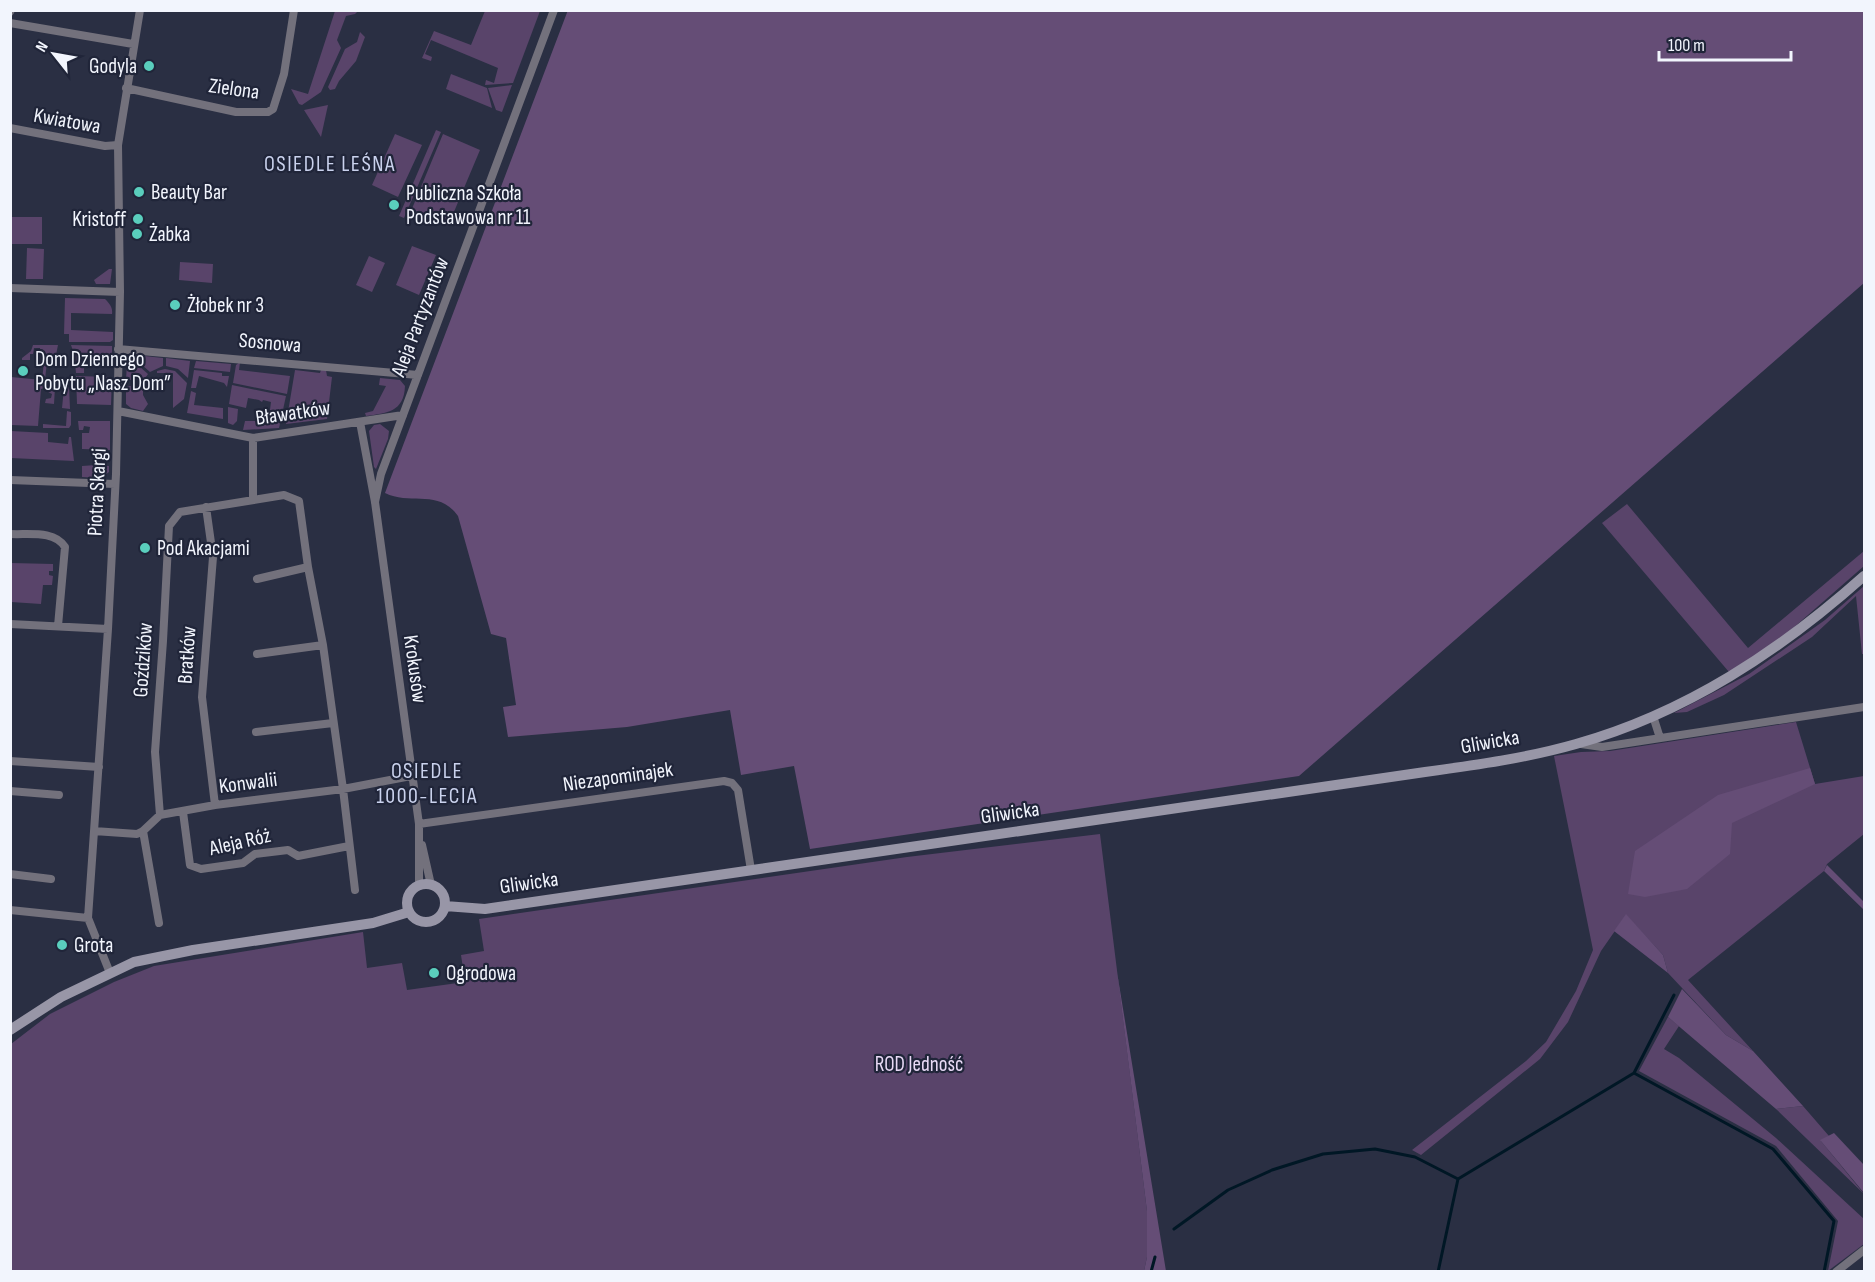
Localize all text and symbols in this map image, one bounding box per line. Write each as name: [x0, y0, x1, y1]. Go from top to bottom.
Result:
north arrow: [24, 24, 84, 84]
scale bar: [1659, 24, 1791, 62]
text: 100 m: [1668, 35, 1705, 56]
text: N: [32, 38, 53, 56]
place label: Godyla: [89, 54, 137, 79]
marker: Godyla: [142, 59, 156, 73]
street label: Zielona: [207, 73, 261, 105]
street label: Kwiatowa: [32, 103, 102, 139]
district label: OSIEDLE LEŚNA: [264, 151, 396, 178]
place label: Beauty Bar: [151, 180, 227, 205]
place label: Publiczna Szkoła Podstawowa nr 11: [406, 181, 531, 230]
marker: Beauty Bar: [132, 185, 146, 199]
marker: Publiczna Szkoła Podstawowa nr 11: [387, 198, 401, 212]
place label: Kristoff: [72, 207, 127, 232]
marker: Kristoff: [131, 212, 145, 226]
place label: Żabka: [149, 222, 190, 247]
marker: Żabka: [130, 227, 144, 241]
street label: Aleja Partyzantów: [385, 254, 454, 381]
place label: Żłobek nr 3: [187, 293, 264, 318]
marker: Żłobek nr 3: [168, 298, 182, 312]
street label: Sosnowa: [238, 328, 302, 358]
place label: Dom Dziennego Pobytu „Nasz Dom”: [35, 347, 171, 396]
marker: Dom Dziennego Pobytu „Nasz Dom”: [16, 364, 30, 378]
street label: Bławatków: [254, 395, 332, 431]
street label: Piotra Skargi: [82, 447, 112, 537]
place label: Pod Akacjami: [157, 536, 250, 561]
marker: Pod Akacjami: [138, 541, 152, 555]
street label: Goździków: [128, 622, 158, 698]
street label: Bratków: [173, 625, 201, 685]
street label: Krokusów: [398, 633, 432, 705]
street label: Gliwicka: [1459, 725, 1521, 759]
street label: Niezapominajek: [561, 757, 675, 797]
district label: OSIEDLE 1000-LECIA: [376, 758, 478, 810]
street label: Konwalii: [217, 767, 279, 799]
street label: Gliwicka: [979, 797, 1041, 829]
street label: Aleja Róż: [206, 823, 274, 861]
street label: Gliwicka: [498, 867, 560, 899]
place label: Grota: [74, 933, 113, 958]
marker: Grota: [55, 938, 69, 952]
place label: Ogrodowa: [446, 961, 516, 986]
marker: Ogrodowa: [427, 966, 441, 980]
park label: ROD Jedność: [875, 1052, 963, 1077]

